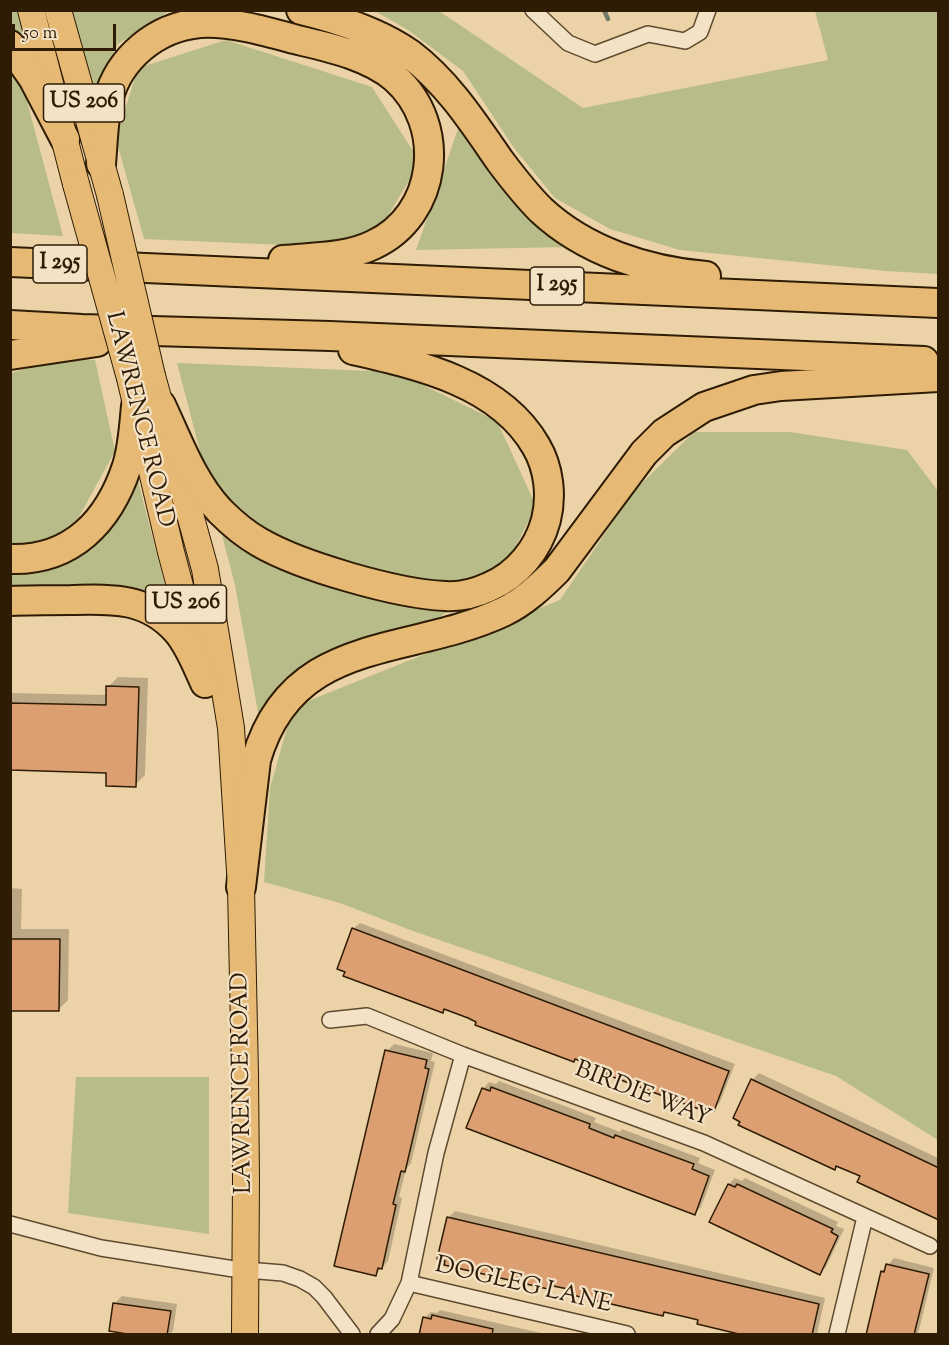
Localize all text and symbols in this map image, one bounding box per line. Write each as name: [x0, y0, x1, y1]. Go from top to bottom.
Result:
scale bar: [15, 12, 118, 50]
text: 50 m: [23, 21, 57, 47]
road number: US 206: [44, 84, 124, 122]
road number: I 295: [33, 245, 87, 283]
road number: I 295: [530, 267, 584, 305]
street label: LAWRENCE ROAD: [97, 309, 179, 531]
road number: US 206: [146, 585, 226, 623]
street label: LAWRENCE ROAD: [228, 972, 260, 1194]
street label: BIRDIE WAY: [570, 1057, 714, 1135]
street label: DOGLEG LANE: [432, 1253, 614, 1321]

